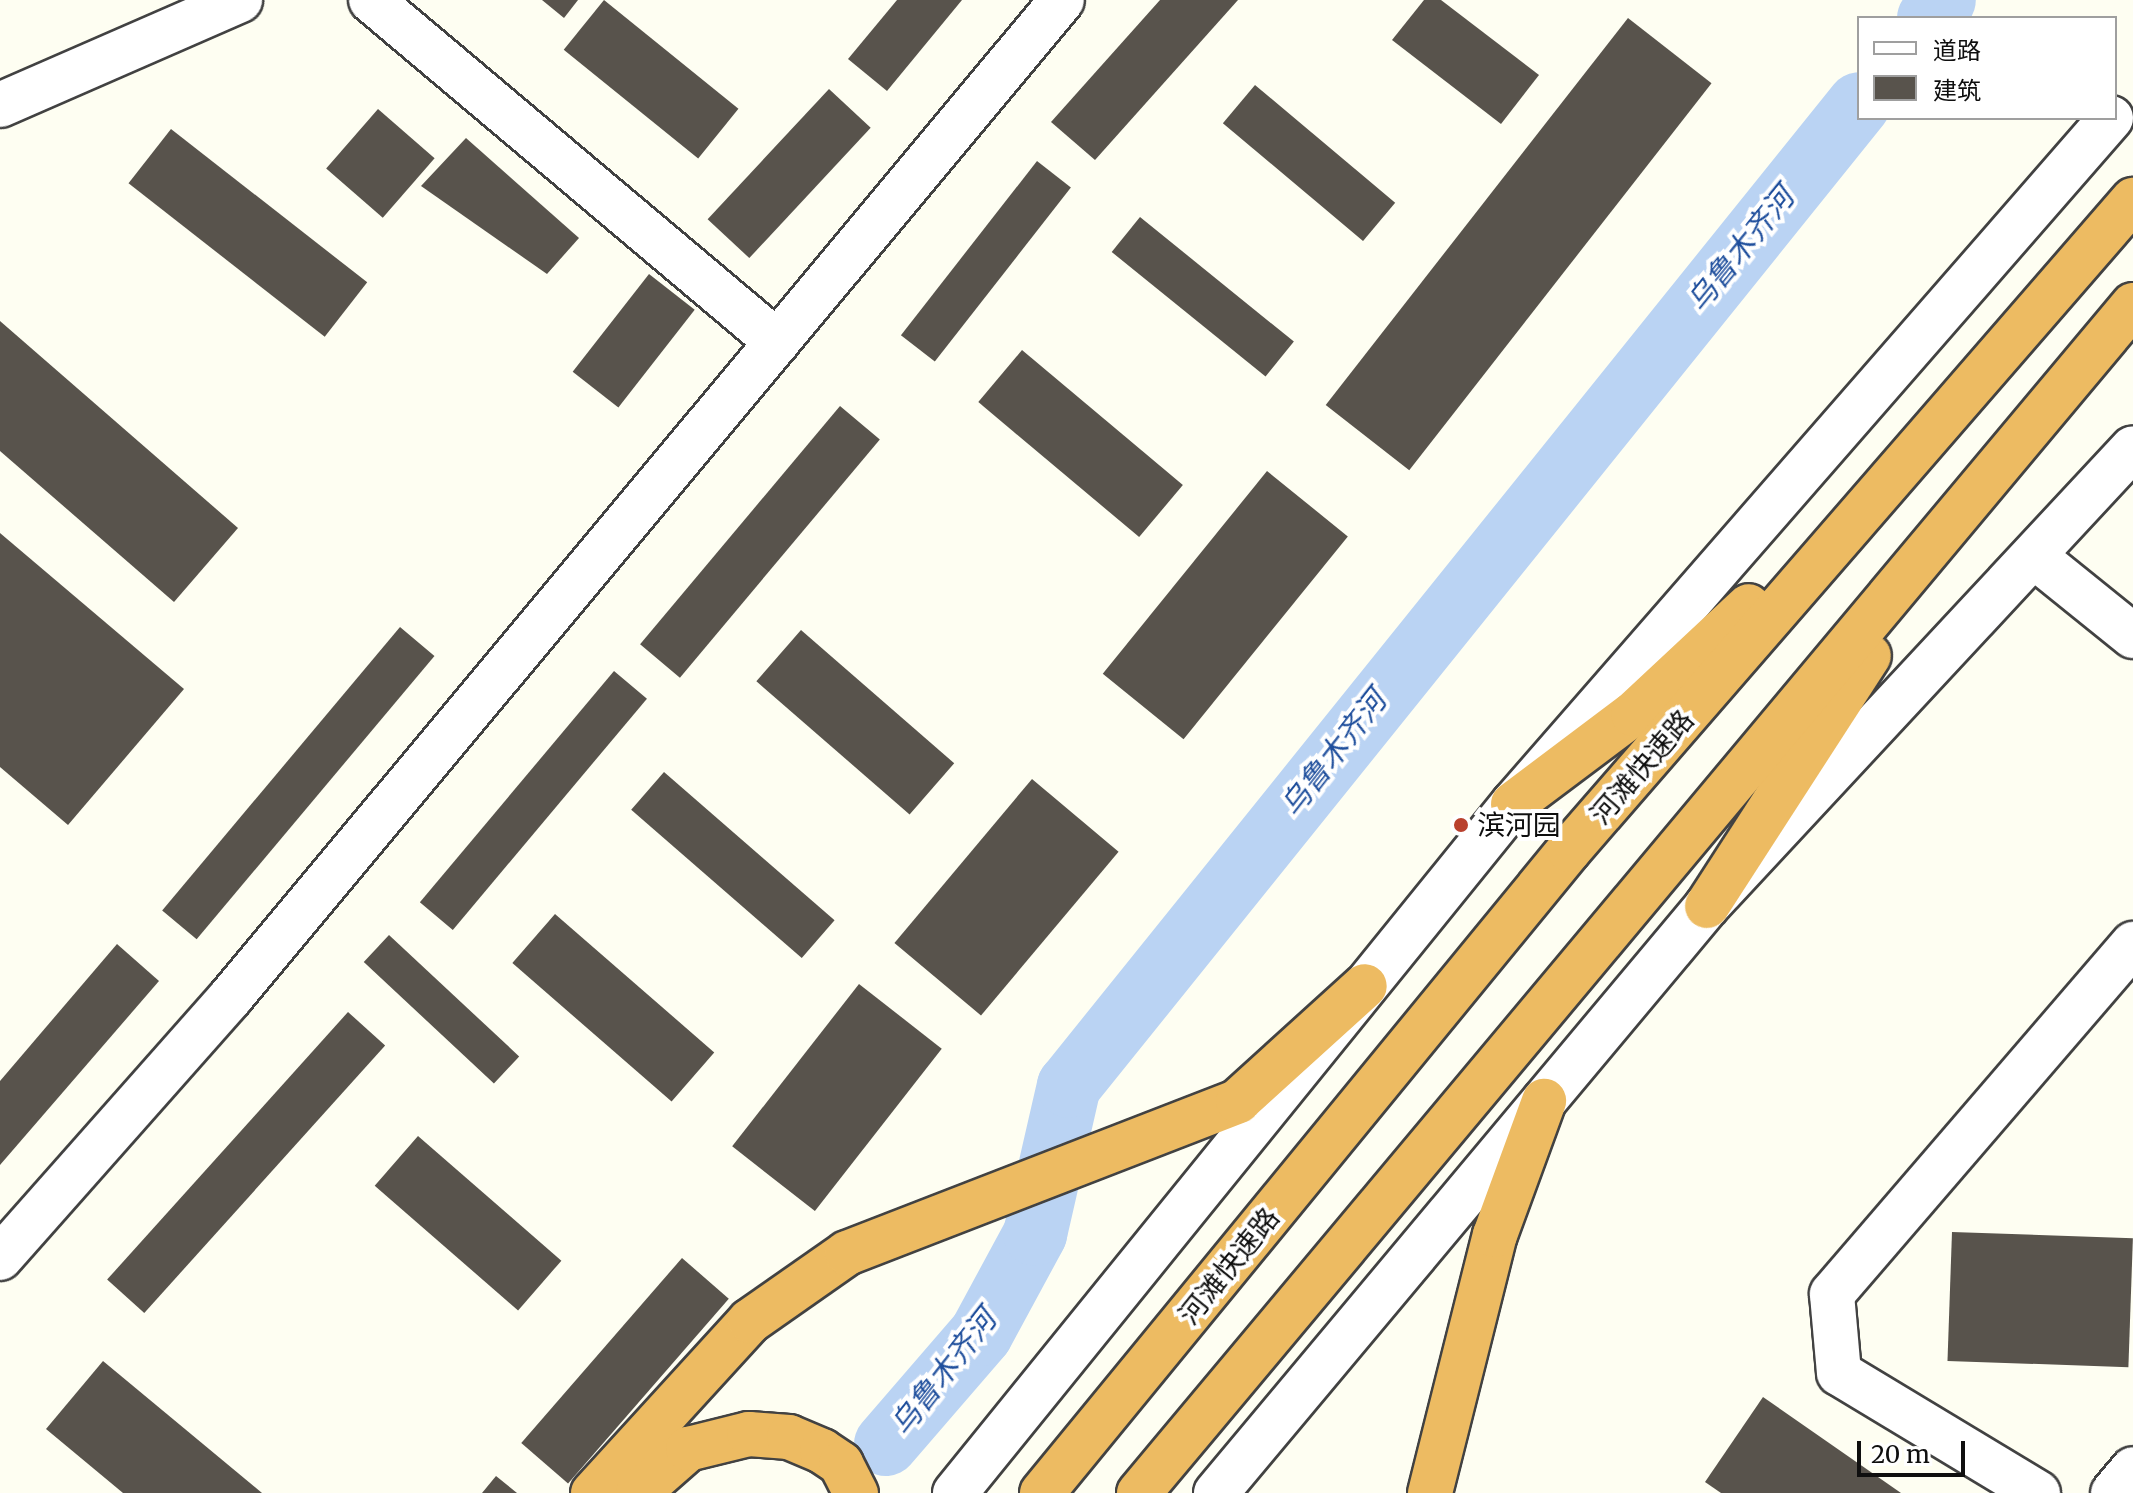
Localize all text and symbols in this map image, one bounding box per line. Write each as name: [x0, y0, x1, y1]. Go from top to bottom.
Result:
legend: [1857, 16, 2117, 120]
text: 道路: [1933, 35, 1981, 66]
text: 建筑: [1933, 75, 1981, 106]
water label: 乌鲁木齐河: [1679, 179, 1801, 319]
water label: 乌鲁木齐河: [1273, 683, 1393, 823]
street label: 河滩快速路: [1583, 703, 1701, 831]
place label: 滨河园: [1477, 808, 1561, 842]
marker: 滨河园: [1452, 816, 1470, 834]
street label: 河滩快速路: [1172, 1201, 1286, 1331]
water label: 乌鲁木齐河: [883, 1302, 1003, 1442]
scale bar: [1861, 1425, 1969, 1475]
text: 20 m: [1871, 1439, 1930, 1470]

